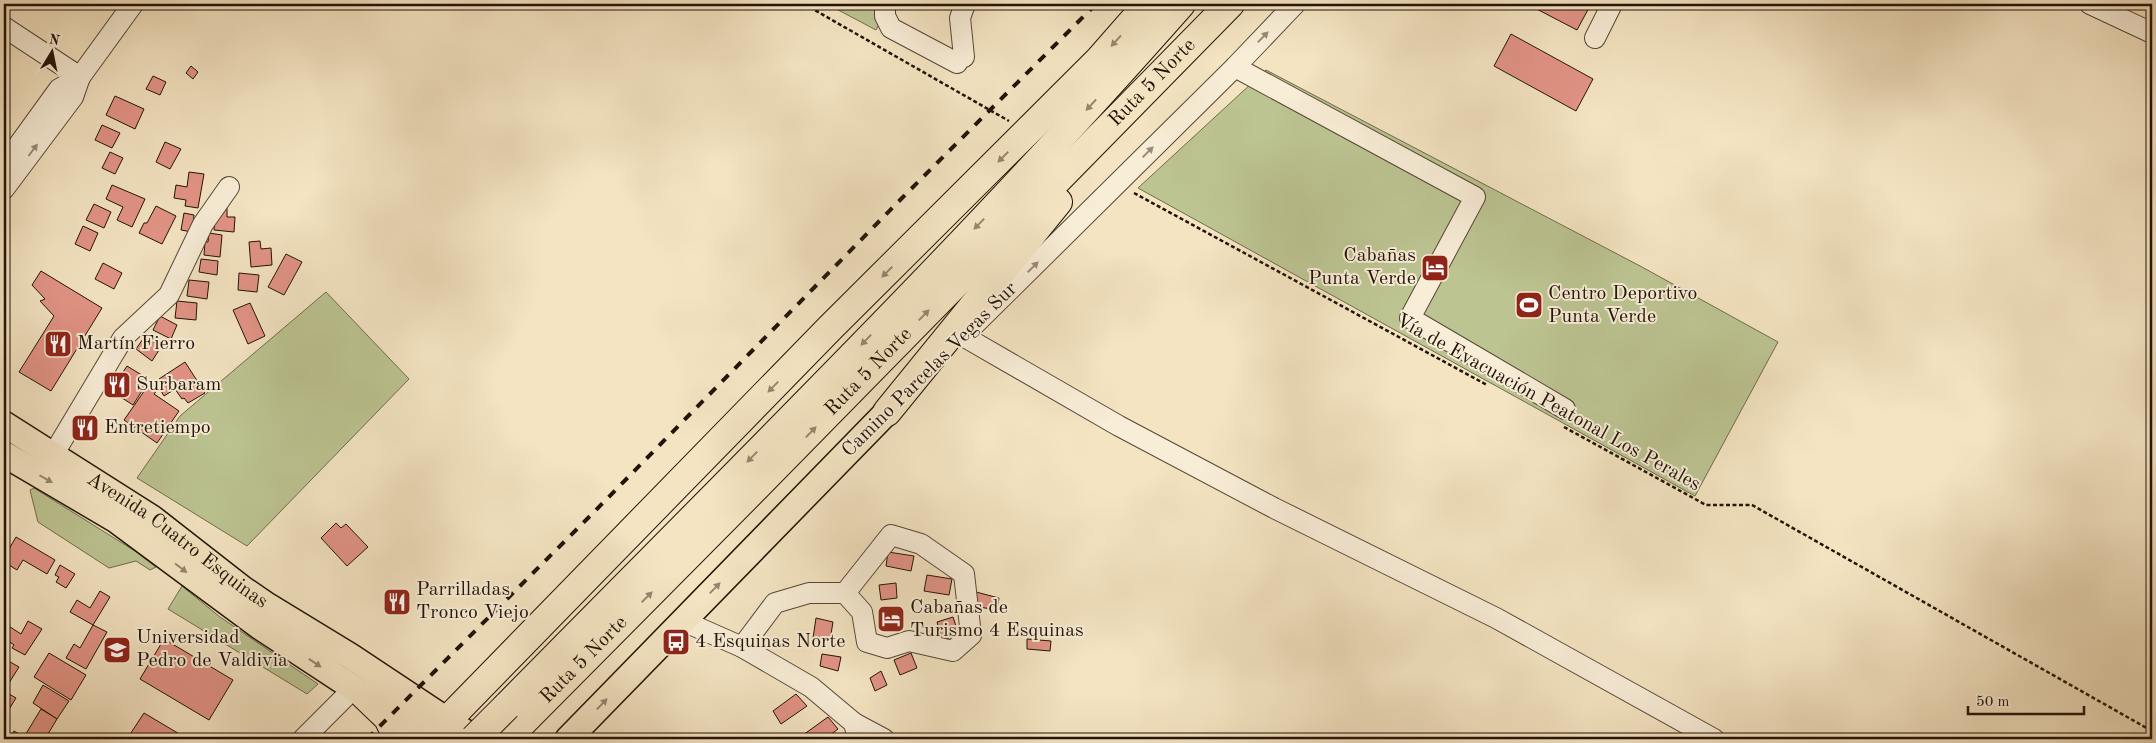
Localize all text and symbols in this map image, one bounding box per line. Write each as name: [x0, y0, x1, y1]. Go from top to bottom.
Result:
north arrow: [28, 28, 78, 78]
text: N: [48, 32, 61, 48]
one-way arrow: [1257, 32, 1269, 44]
one-way arrow: [1110, 34, 1122, 46]
street label: Ruta 5 Norte: [1105, 35, 1200, 131]
one-way arrow: [1085, 99, 1097, 111]
one-way arrow: [28, 143, 38, 157]
one-way arrow: [1142, 147, 1154, 159]
one-way arrow: [997, 151, 1009, 163]
one-way arrow: [973, 218, 985, 230]
place label: Cabañas Punta Verde: [1308, 246, 1416, 289]
hotel icon: Cabañas Punta Verde: [1420, 253, 1450, 283]
one-way arrow: [1027, 261, 1039, 273]
one-way arrow: [882, 265, 894, 277]
street label: Camino Parcelas Vegas Sur: [839, 279, 1021, 461]
place label: Centro Deportivo Punta Verde: [1548, 284, 1697, 327]
sports icon: Centro Deportivo Punta Verde: [1514, 290, 1544, 320]
one-way arrow: [918, 309, 930, 321]
street label: Vía de Evacuación Peatonal Los Perales: [1392, 311, 1704, 495]
street label: Ruta 5 Norte: [822, 324, 916, 420]
restaurant icon: Martín Fierro: [43, 329, 73, 359]
place label: Martín Fierro: [77, 334, 195, 354]
one-way arrow: [860, 334, 872, 346]
restaurant icon: Surbaram: [102, 370, 132, 400]
place label: Surbaram: [136, 375, 221, 395]
one-way arrow: [767, 381, 779, 393]
restaurant icon: Entretiempo: [70, 413, 100, 443]
place label: Entretiempo: [104, 418, 211, 438]
one-way arrow: [805, 426, 817, 438]
one-way arrow: [747, 450, 759, 462]
street label: Avenida Cuatro Esquinas: [83, 469, 271, 613]
one-way arrow: [39, 474, 53, 483]
one-way arrow: [174, 563, 188, 573]
place label: Parrilladas Tronco Viejo: [416, 580, 529, 623]
one-way arrow: [709, 582, 721, 594]
restaurant icon: Parrilladas Tronco Viejo: [382, 587, 412, 617]
one-way arrow: [641, 591, 653, 603]
place label: Cabañas de Turismo 4 Esquinas: [910, 598, 1084, 641]
hotel icon: Cabañas de Turismo 4 Esquinas: [876, 604, 906, 634]
street label: Ruta 5 Norte: [537, 613, 632, 708]
bus stop icon: 4 Esquinas Norte: [661, 627, 691, 657]
place label: Universidad Pedro de Valdivia: [136, 628, 288, 671]
place label: 4 Esquinas Norte: [695, 632, 845, 652]
school or university icon: Universidad Pedro de Valdivia: [102, 635, 132, 665]
one-way arrow: [308, 658, 321, 668]
scale bar: [1968, 683, 2085, 715]
text: 50 m: [1976, 695, 2010, 710]
one-way arrow: [595, 699, 607, 711]

